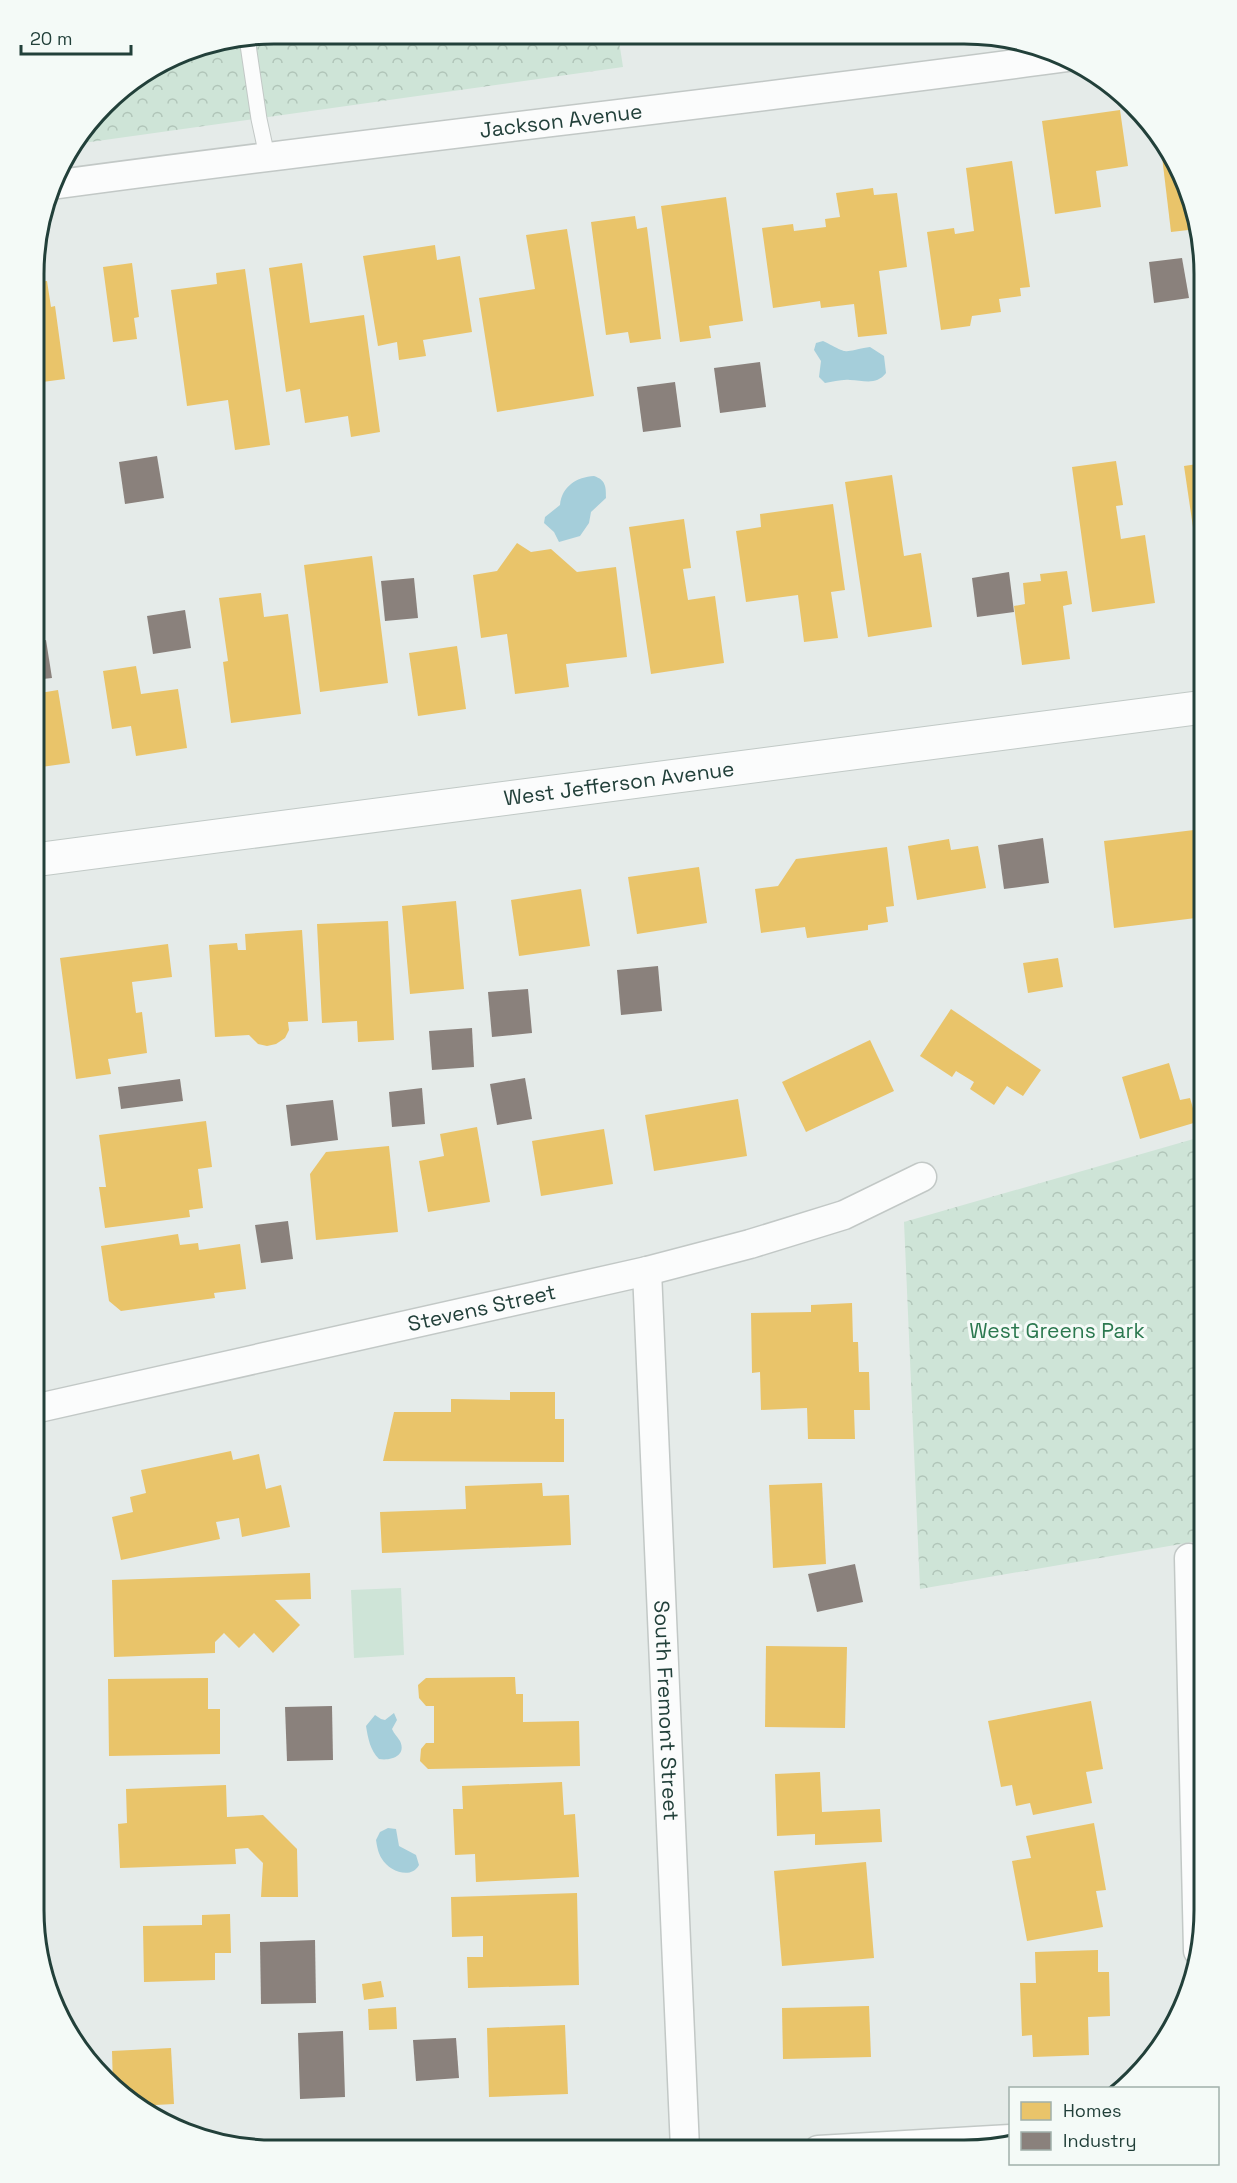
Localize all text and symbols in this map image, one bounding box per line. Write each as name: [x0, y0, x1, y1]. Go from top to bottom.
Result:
scale bar: [21, 18, 130, 56]
text: 20 m: [30, 27, 73, 50]
street label: Jackson Avenue: [478, 97, 644, 144]
street label: West Jefferson Avenue: [502, 755, 736, 811]
street label: Stevens Street: [405, 1278, 558, 1337]
park label: West Greens Park: [969, 1317, 1145, 1344]
street label: South Fremont Street: [648, 1600, 685, 1822]
legend: [1009, 2087, 1219, 2165]
text: Homes: [1063, 2099, 1122, 2122]
text: Industry: [1063, 2129, 1136, 2152]

